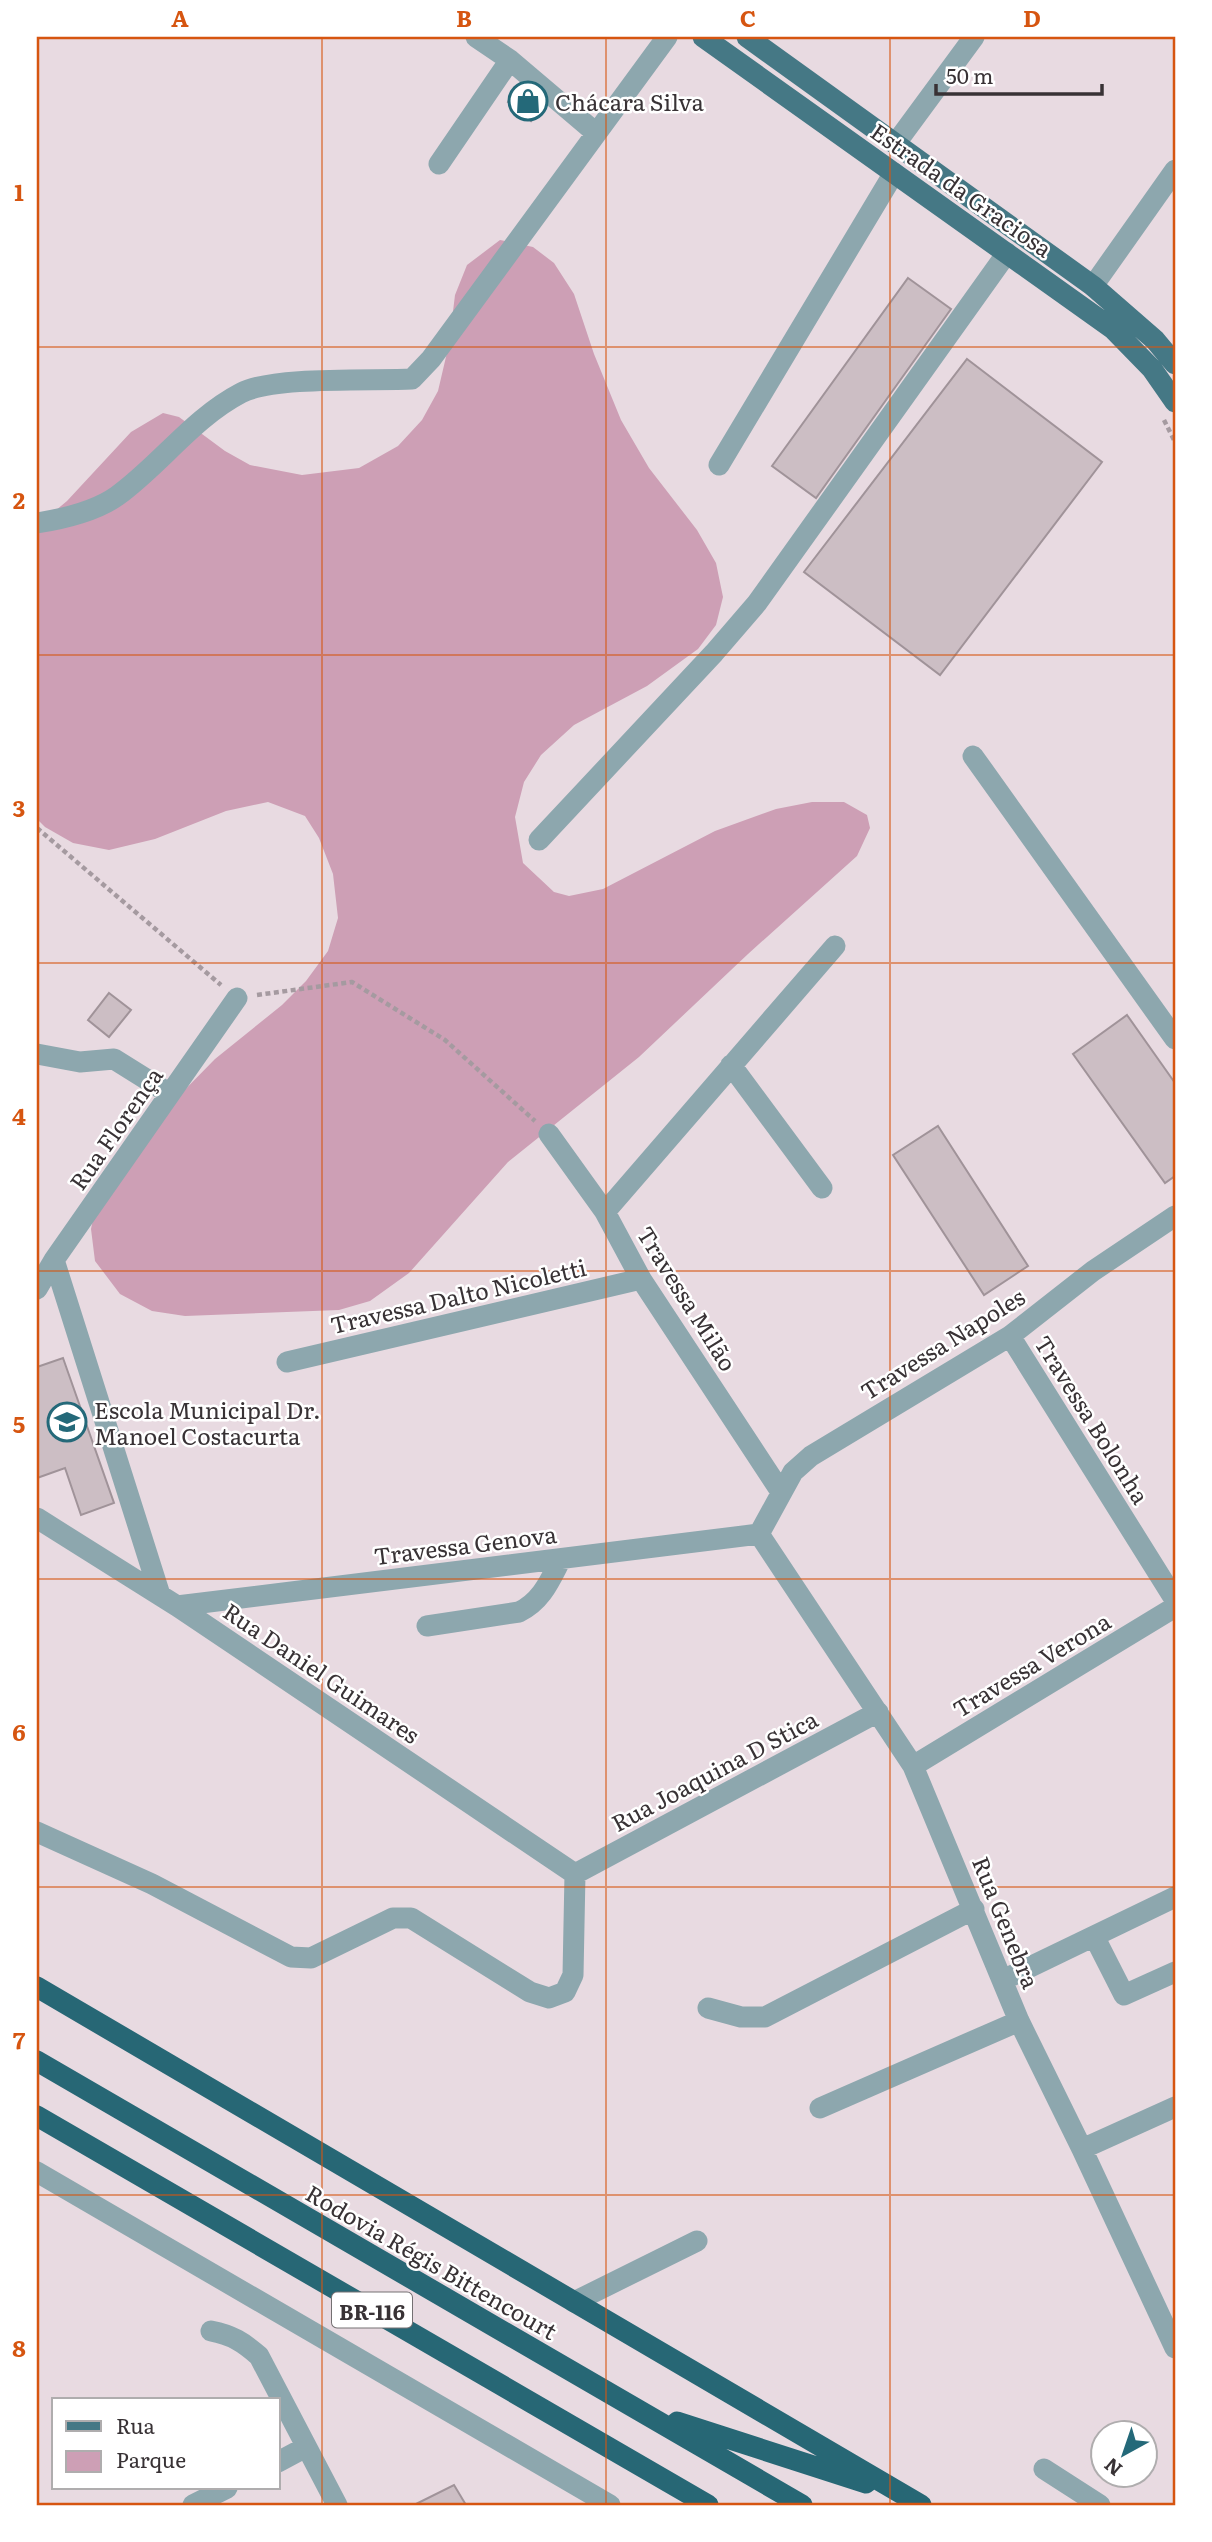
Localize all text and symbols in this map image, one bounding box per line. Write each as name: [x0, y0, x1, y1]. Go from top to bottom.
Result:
text: A: [171, 0, 189, 34]
text: B: [456, 0, 472, 34]
text: C: [740, 0, 756, 34]
text: D: [1023, 0, 1041, 34]
scale bar: [936, 52, 1102, 96]
text: 50 m: [946, 59, 993, 90]
shop icon: Chácara Silva: [507, 80, 549, 122]
place label: Chácara Silva: [555, 84, 704, 118]
street label: Estrada da Graciosa: [864, 114, 1060, 265]
text: 1: [14, 174, 24, 208]
text: 2: [13, 482, 25, 516]
text: 3: [13, 790, 25, 824]
street label: Rua Florença: [60, 1059, 170, 1196]
text: 4: [12, 1098, 26, 1132]
street label: Travessa Milão: [630, 1219, 746, 1377]
street label: Travessa Dalto Nicoletti: [327, 1249, 590, 1341]
street label: Travessa Napoles: [853, 1279, 1031, 1407]
street label: Travessa Bolonha: [1027, 1328, 1159, 1510]
place label: Escola Municipal Dr. Manoel Costacurta: [94, 1392, 321, 1452]
school or university icon: Escola Municipal Dr. Manoel Costacurta: [46, 1401, 88, 1443]
text: 5: [13, 1406, 25, 1440]
street label: Travessa Genova: [372, 1516, 559, 1572]
street label: Rua Daniel Guimares: [217, 1593, 427, 1751]
street label: Travessa Verona: [945, 1603, 1117, 1725]
street label: Rua Joaquina D Stica: [605, 1701, 824, 1839]
text: 6: [12, 1714, 26, 1748]
street label: Rua Genebra: [965, 1851, 1049, 1994]
text: 7: [13, 2022, 26, 2056]
street label: Rodovia Régis Bittencourt: [300, 2175, 565, 2347]
road number: BR-116: [332, 2292, 412, 2328]
text: 8: [12, 2330, 26, 2364]
legend: [52, 2398, 280, 2490]
text: Rua: [116, 2409, 156, 2440]
north arrow: [1090, 2420, 1160, 2490]
text: Parque: [116, 2443, 186, 2474]
text: N: [1097, 2452, 1128, 2484]

